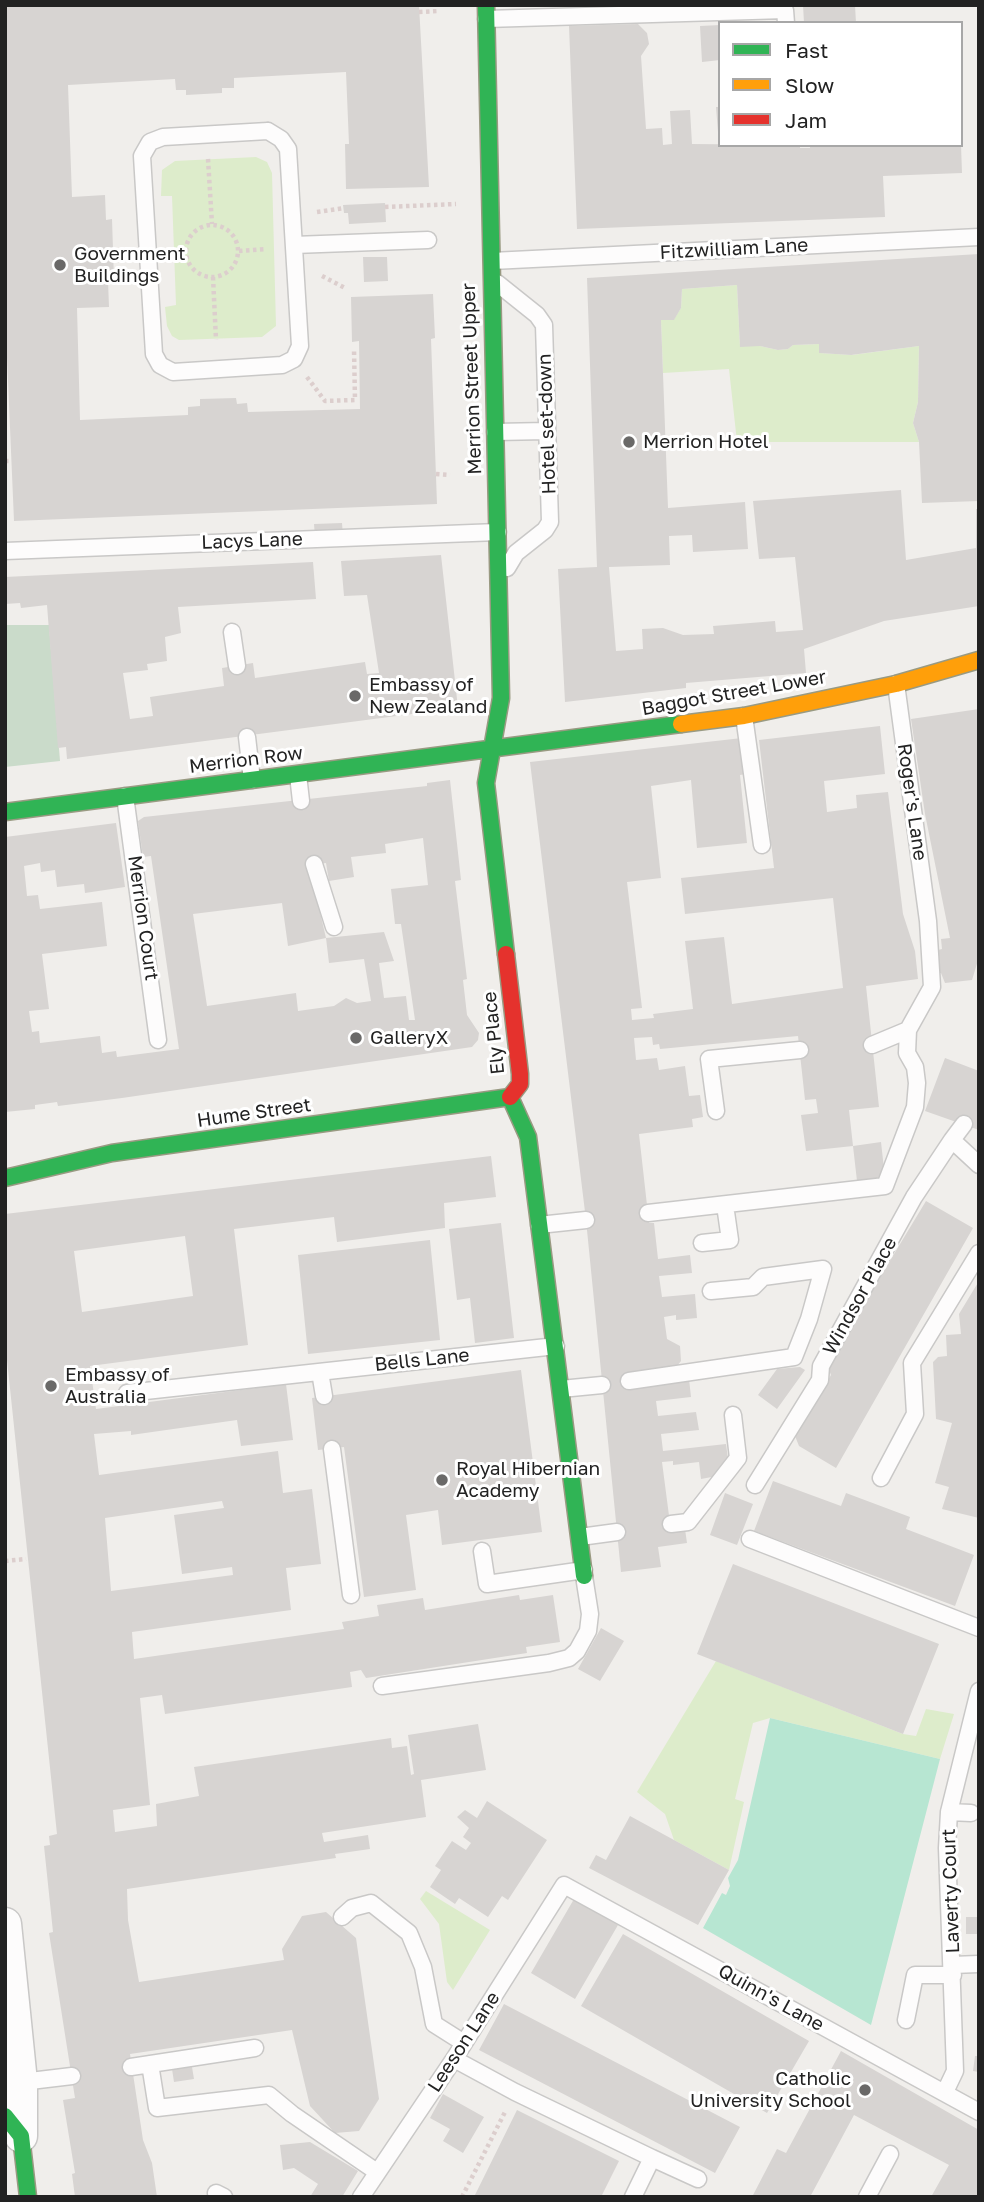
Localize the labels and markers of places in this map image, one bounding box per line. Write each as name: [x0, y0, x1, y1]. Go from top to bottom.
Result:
place label: Government Buildings: [74, 243, 186, 287]
marker: Government Buildings: [52, 257, 68, 273]
place label: Merrion Hotel: [643, 431, 769, 453]
marker: Merrion Hotel: [621, 434, 637, 450]
place label: Embassy of New Zealand: [369, 674, 487, 718]
marker: Embassy of New Zealand: [347, 688, 363, 704]
place label: GalleryX: [370, 1027, 448, 1049]
marker: GalleryX: [348, 1030, 364, 1046]
place label: Embassy of Australia: [65, 1364, 169, 1408]
marker: Embassy of Australia: [43, 1378, 59, 1394]
place label: Royal Hibernian Academy: [456, 1458, 600, 1502]
marker: Royal Hibernian Academy: [434, 1472, 450, 1488]
place label: Catholic University School: [690, 2068, 851, 2112]
marker: Catholic University School: [857, 2082, 873, 2098]

